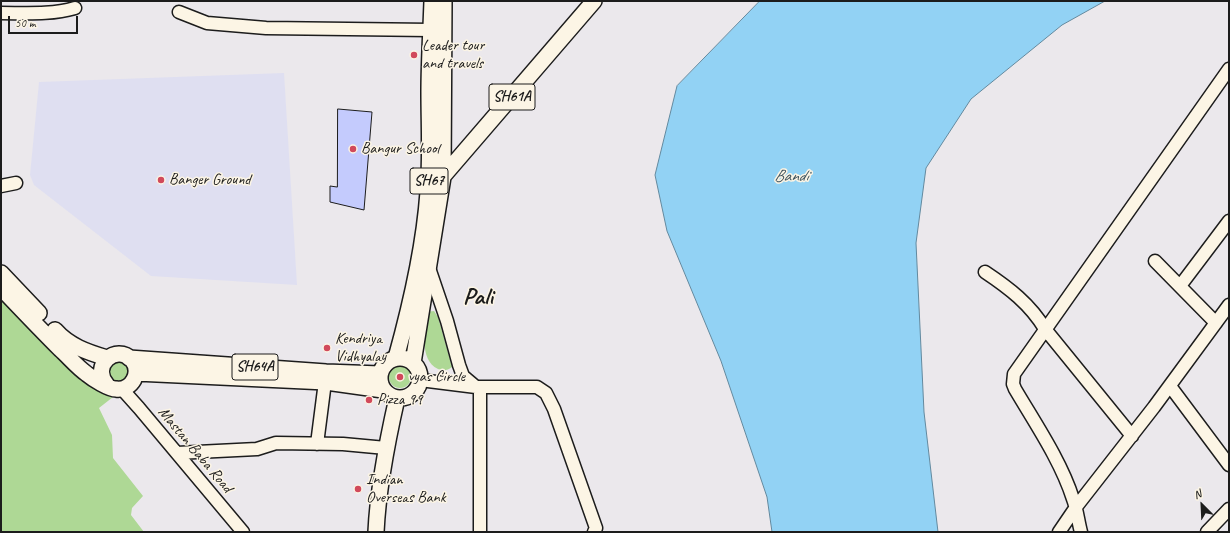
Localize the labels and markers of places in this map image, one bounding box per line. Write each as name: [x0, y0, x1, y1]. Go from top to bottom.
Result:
place label: Leader tour and travels: [422, 36, 484, 74]
marker: Leader tour and travels: [409, 50, 419, 60]
place label: Bangur School: [361, 139, 439, 159]
marker: Bangur School: [348, 144, 358, 154]
place label: Banger Ground: [169, 170, 251, 190]
marker: Banger Ground: [156, 175, 166, 185]
place label: Kendriya Vidhyalay: [335, 329, 386, 367]
marker: Kendriya Vidhyalay: [322, 343, 332, 353]
place label: vyas Circle: [408, 367, 465, 387]
marker: vyas Circle: [395, 372, 405, 382]
place label: Pizza 99: [377, 390, 422, 410]
marker: Pizza 99: [364, 395, 374, 405]
place label: Indian Overseas Bank: [366, 470, 446, 508]
marker: Indian Overseas Bank: [353, 484, 363, 494]

